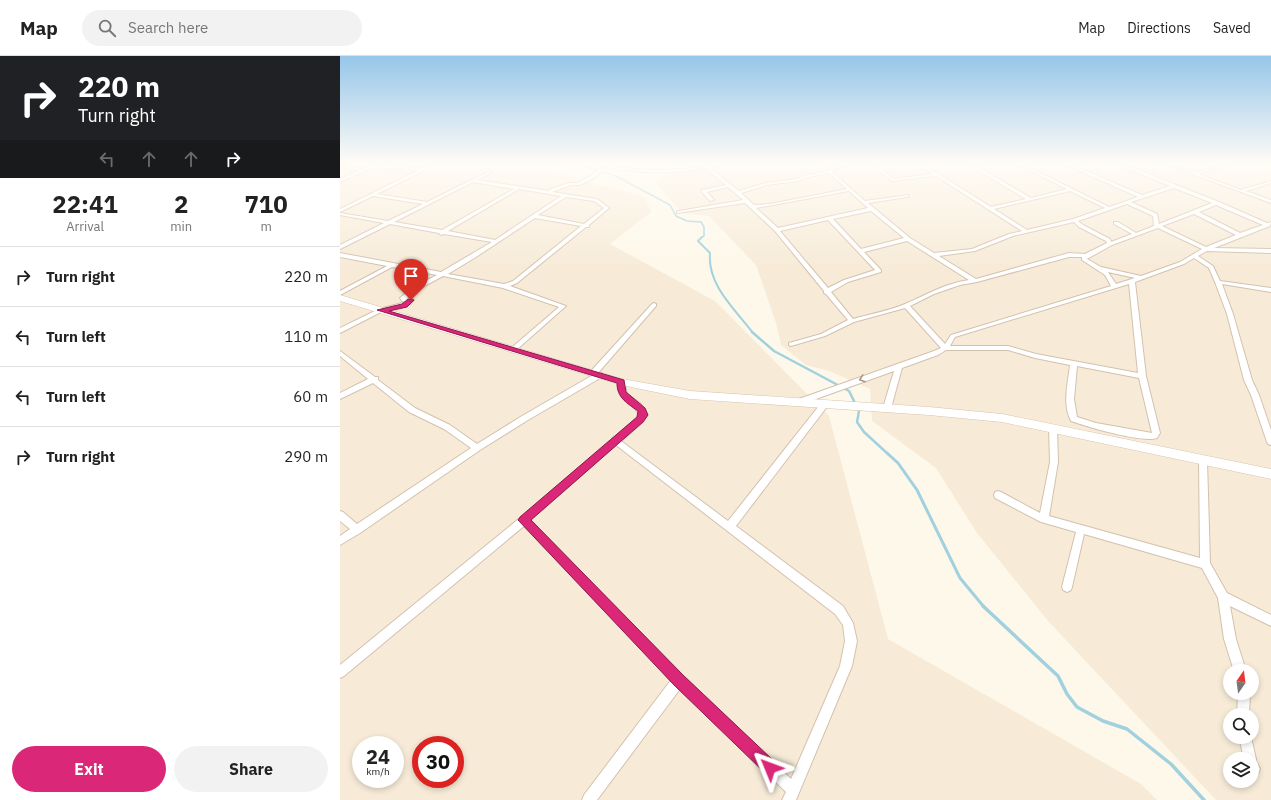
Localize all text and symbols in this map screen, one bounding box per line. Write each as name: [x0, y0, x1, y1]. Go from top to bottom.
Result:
search box: [82, 10, 362, 46]
text: Map: [20, 16, 58, 40]
icon: search: [96, 17, 118, 39]
text: Search here: [128, 18, 208, 37]
text: Map: [1078, 19, 1105, 37]
text: Directions: [1127, 19, 1191, 37]
text: Saved: [1213, 19, 1251, 37]
text: 220 m: [78, 68, 160, 105]
icon: right: [12, 72, 64, 124]
text: Turn right: [78, 104, 156, 127]
icon: left: [96, 148, 118, 170]
icon: ahead: [138, 148, 160, 170]
icon: ahead: [180, 148, 202, 170]
icon: right: [222, 148, 244, 170]
text: 22:41: [52, 188, 118, 220]
text: 2: [174, 188, 188, 220]
text: 710: [244, 188, 288, 220]
text: Arrival: [66, 218, 104, 235]
text: min: [170, 218, 192, 235]
text: m: [260, 218, 272, 235]
pin: [394, 259, 428, 300]
icon: arrive: [400, 265, 422, 287]
icon: right: [12, 266, 34, 288]
text: Turn right: [46, 267, 115, 286]
text: 220 m: [284, 267, 328, 286]
icon: left: [12, 326, 34, 348]
text: Turn left: [46, 327, 106, 346]
text: 110 m: [284, 327, 328, 346]
one-way arrow: [859, 375, 866, 383]
icon: left: [12, 386, 34, 408]
text: Turn left: [46, 387, 106, 406]
text: 60 m: [293, 387, 328, 406]
icon: right: [12, 446, 34, 468]
text: Turn right: [46, 447, 115, 466]
text: 290 m: [284, 447, 328, 466]
north arrow: [1223, 664, 1259, 700]
map controls: [1223, 664, 1259, 788]
button: search: [1223, 708, 1259, 744]
speed limit sign: 30: [412, 736, 464, 788]
text: 24: [366, 743, 390, 770]
button: Exit: [12, 746, 166, 792]
button: Share: [174, 746, 328, 792]
position arrow: [749, 747, 791, 789]
button: layers: [1223, 752, 1259, 788]
text: km/h: [366, 765, 390, 778]

